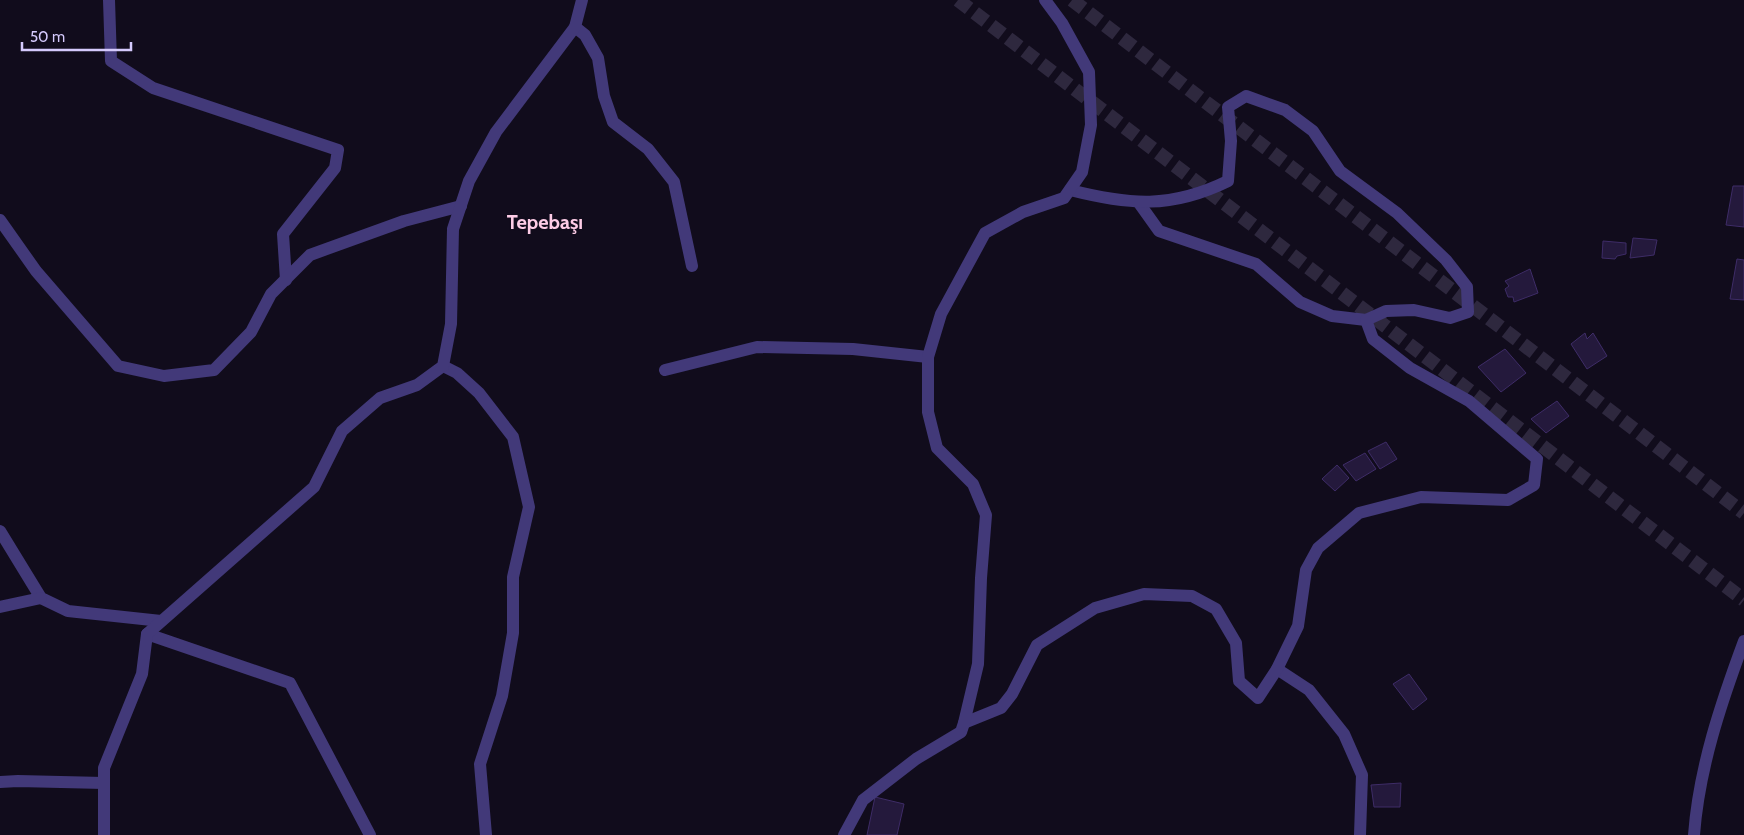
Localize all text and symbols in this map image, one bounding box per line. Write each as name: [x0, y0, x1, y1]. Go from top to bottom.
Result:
scale bar: [22, 20, 131, 52]
text: 50 m: [30, 28, 65, 46]
district label: Tepebaşı: [507, 210, 583, 234]

